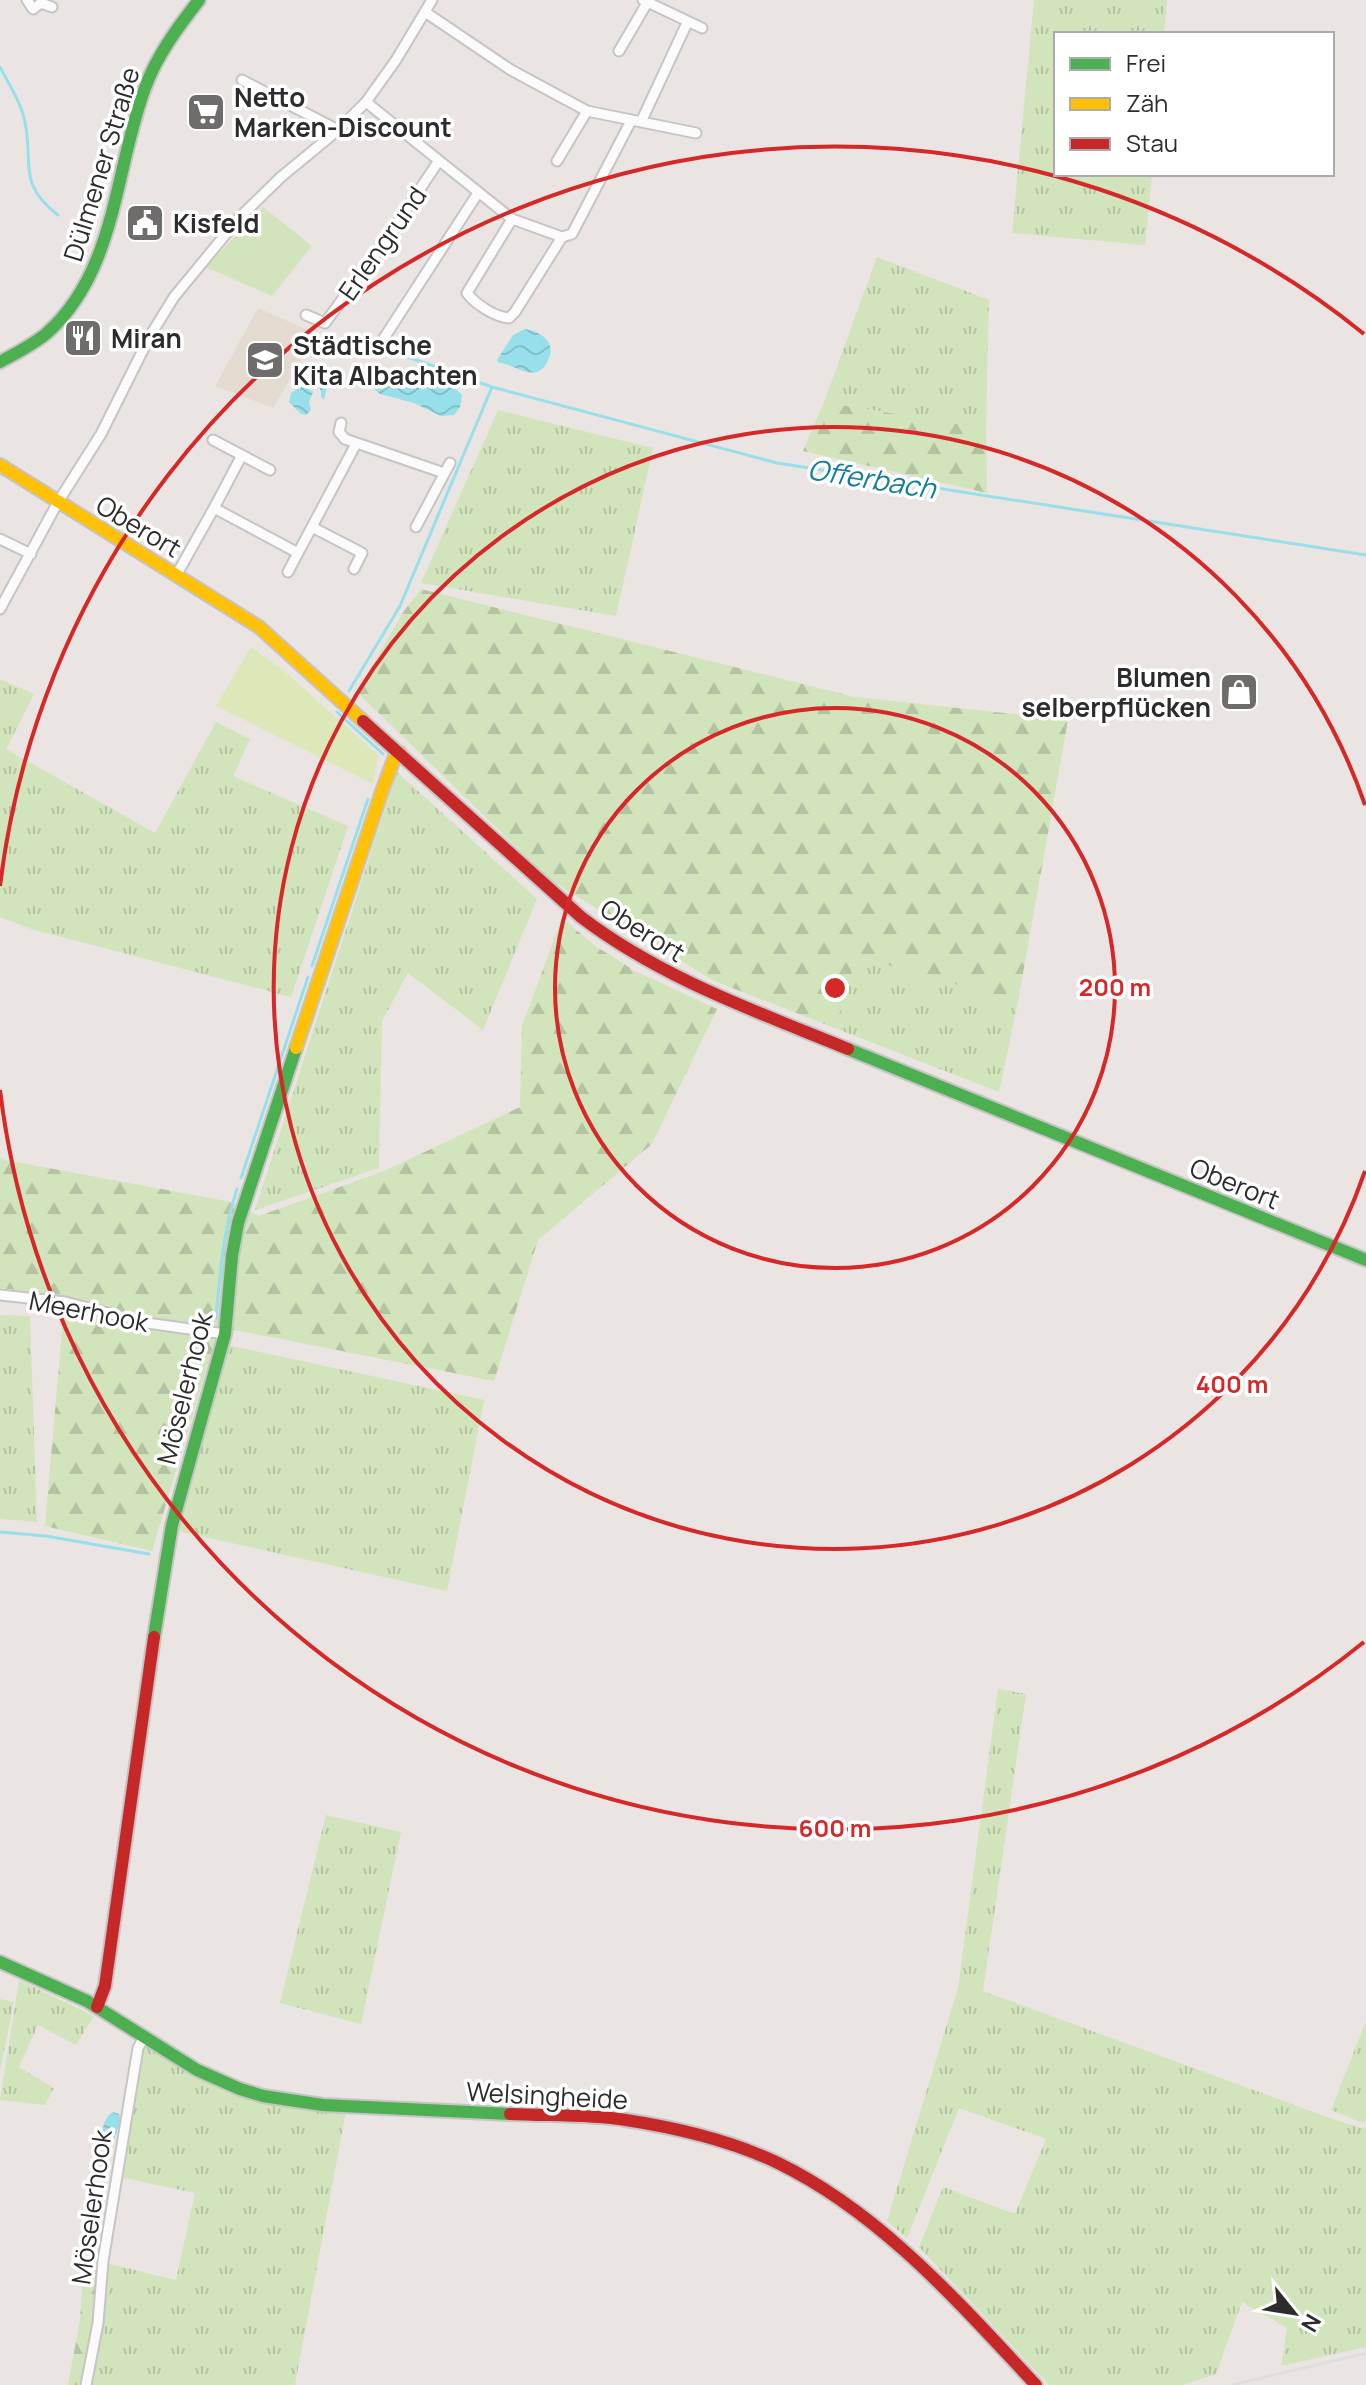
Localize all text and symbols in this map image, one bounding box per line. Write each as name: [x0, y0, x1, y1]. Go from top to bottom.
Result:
legend: [1054, 32, 1334, 176]
text: Frei: [1126, 46, 1166, 79]
street label: Dülmener Straße: [54, 62, 148, 266]
place label: Netto Marken-Discount: [234, 79, 452, 145]
text: Zäh: [1126, 86, 1168, 119]
supermarket icon: Netto Marken-Discount: [185, 91, 227, 133]
text: Stau: [1126, 126, 1178, 159]
street label: Erlengrund: [330, 179, 434, 307]
public building icon: Kisfeld: [124, 202, 166, 244]
place label: Kisfeld: [173, 205, 260, 241]
restaurant icon: Miran: [62, 317, 104, 359]
place label: Miran: [111, 320, 182, 356]
place label: Städtische Kita Albachten: [293, 327, 478, 393]
school or university icon: Städtische Kita Albachten: [244, 339, 286, 381]
water label: Offerbach: [805, 449, 940, 507]
street label: Oberort: [90, 486, 188, 566]
place label: Blumen selberpflücken: [1022, 659, 1211, 725]
shop icon: Blumen selberpflücken: [1218, 671, 1260, 713]
street label: Oberort: [594, 890, 692, 970]
text: 200 m: [1079, 970, 1151, 1003]
centre of rings: [821, 974, 849, 1002]
street label: Oberort: [1185, 1149, 1285, 1217]
street label: Meerhook: [26, 1282, 153, 1340]
street label: Möselerhook: [148, 1307, 221, 1468]
text: 400 m: [1196, 1367, 1268, 1400]
text: 600 m: [799, 1811, 871, 1844]
street label: Welsingheide: [465, 2073, 629, 2117]
street label: Möselerhook: [62, 2126, 120, 2287]
north arrow: [1254, 2273, 1334, 2353]
text: N: [1294, 2309, 1328, 2337]

